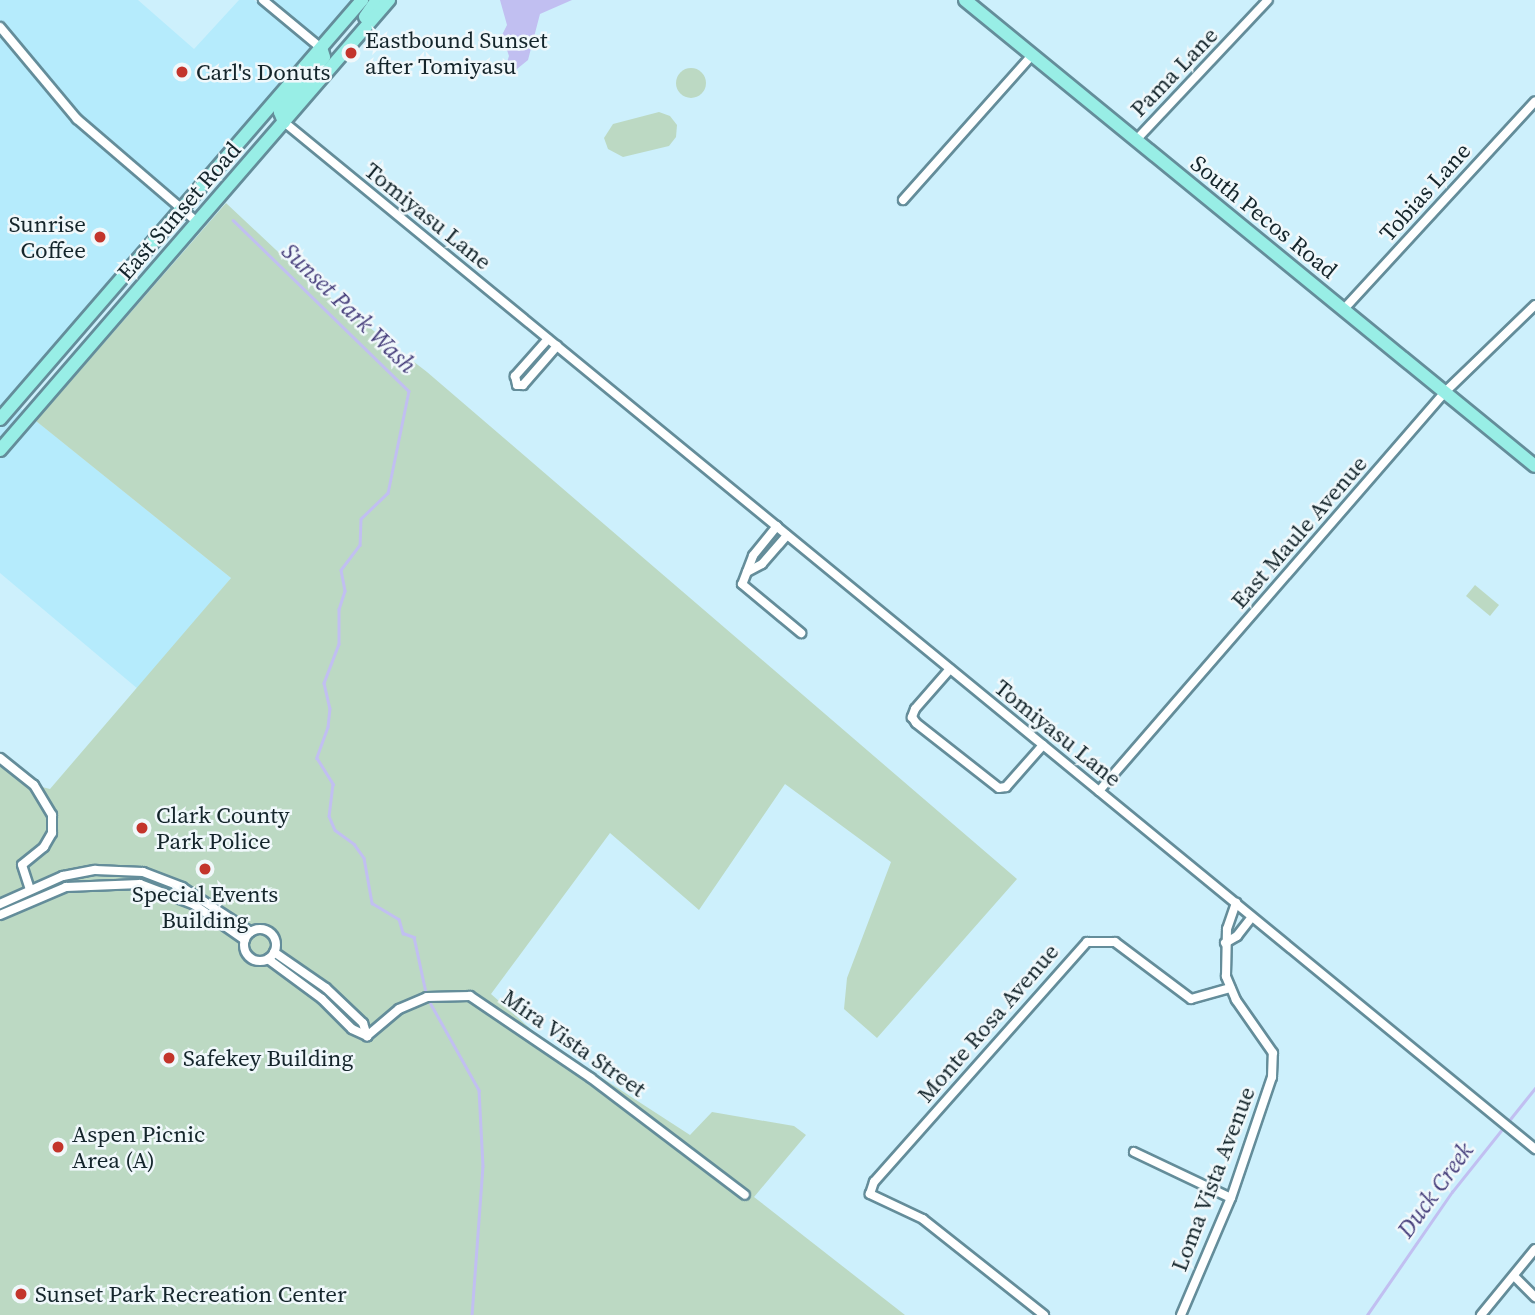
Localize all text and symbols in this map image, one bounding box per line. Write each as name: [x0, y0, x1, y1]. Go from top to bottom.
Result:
street label: Pama Lane: [1125, 21, 1223, 123]
place label: Eastbound Sunset after Tomiyasu: [365, 26, 548, 80]
marker: Eastbound Sunset after Tomiyasu: [343, 45, 359, 61]
place label: Carl's Donuts: [196, 58, 330, 86]
marker: Carl's Donuts: [174, 64, 190, 80]
street label: East Sunset Road: [112, 136, 246, 286]
street label: Tobias Lane: [1374, 137, 1476, 247]
street label: South Pecos Road: [1185, 150, 1343, 284]
street label: Tomiyasu Lane: [359, 157, 497, 275]
place label: Sunrise Coffee: [9, 210, 86, 264]
marker: Sunrise Coffee: [92, 229, 108, 245]
water label: Sunset Park Wash: [276, 237, 422, 379]
street label: East Maule Avenue: [1225, 450, 1373, 614]
street label: Tomiyasu Lane: [989, 674, 1127, 792]
place label: Clark County Park Police: [156, 801, 290, 855]
marker: Clark County Park Police: [134, 820, 150, 836]
marker: Special Events Building: [197, 861, 213, 877]
place label: Special Events Building: [132, 880, 278, 934]
street label: Monte Rosa Avenue: [912, 938, 1064, 1108]
street label: Mira Vista Street: [497, 983, 651, 1103]
place label: Safekey Building: [183, 1044, 353, 1072]
marker: Safekey Building: [161, 1050, 177, 1066]
street label: Loma Vista Avenue: [1165, 1083, 1261, 1275]
place label: Aspen Picnic Area (A): [72, 1120, 205, 1174]
water label: Duck Creek: [1391, 1137, 1479, 1243]
marker: Aspen Picnic Area (A): [50, 1139, 66, 1155]
place label: Sunset Park Recreation Center: [35, 1280, 347, 1308]
marker: Sunset Park Recreation Center: [13, 1286, 29, 1302]

